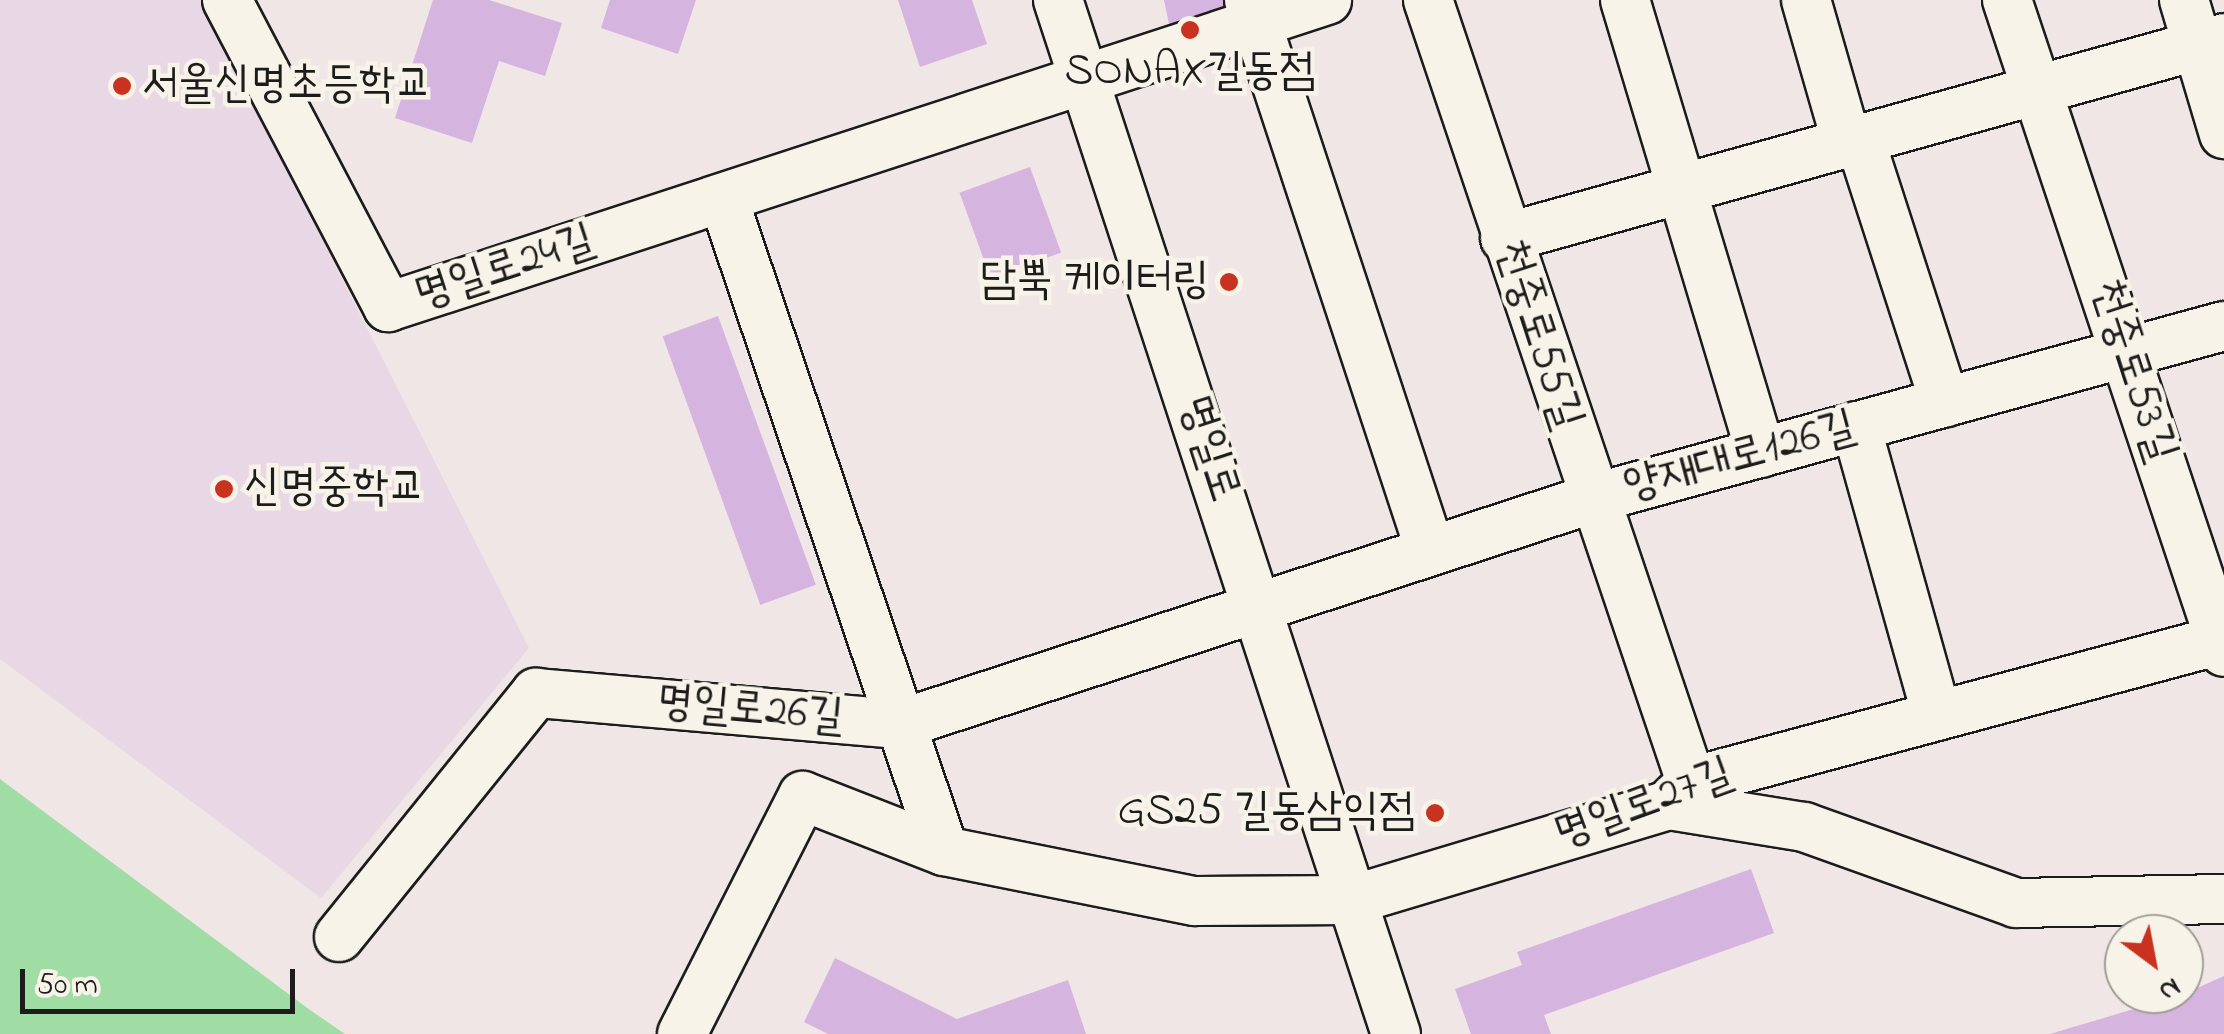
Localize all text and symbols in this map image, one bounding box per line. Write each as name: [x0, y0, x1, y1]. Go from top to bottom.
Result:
marker: SONAX길동점: [1179, 19, 1201, 41]
place label: SONAX길동점: [1064, 46, 1316, 100]
place label: 서울신명초등학교: [142, 59, 432, 113]
marker: 서울신명초등학교: [111, 75, 133, 97]
street label: 명일로24길: [408, 215, 602, 323]
street label: 천중로55길: [1481, 233, 1593, 437]
place label: 담뿍 케이터링: [980, 255, 1209, 309]
marker: 담뿍 케이터링: [1218, 271, 1240, 293]
street label: 천중로53길: [2077, 273, 2187, 469]
street label: 명일로: [1166, 389, 1250, 509]
street label: 양재대로126길: [1618, 401, 1862, 515]
place label: 신명중학교: [244, 462, 425, 516]
marker: 신명중학교: [213, 478, 235, 500]
street label: 명일로26길: [654, 676, 846, 746]
street label: 명일로27길: [1547, 748, 1741, 862]
place label: GS25 길동삼익점: [1117, 786, 1415, 840]
marker: GS25 길동삼익점: [1424, 802, 1446, 824]
north arrow: [2104, 914, 2204, 1014]
scale bar: [25, 949, 300, 1011]
text: 50 m: [37, 964, 98, 1008]
text: N: [2150, 966, 2188, 1011]

